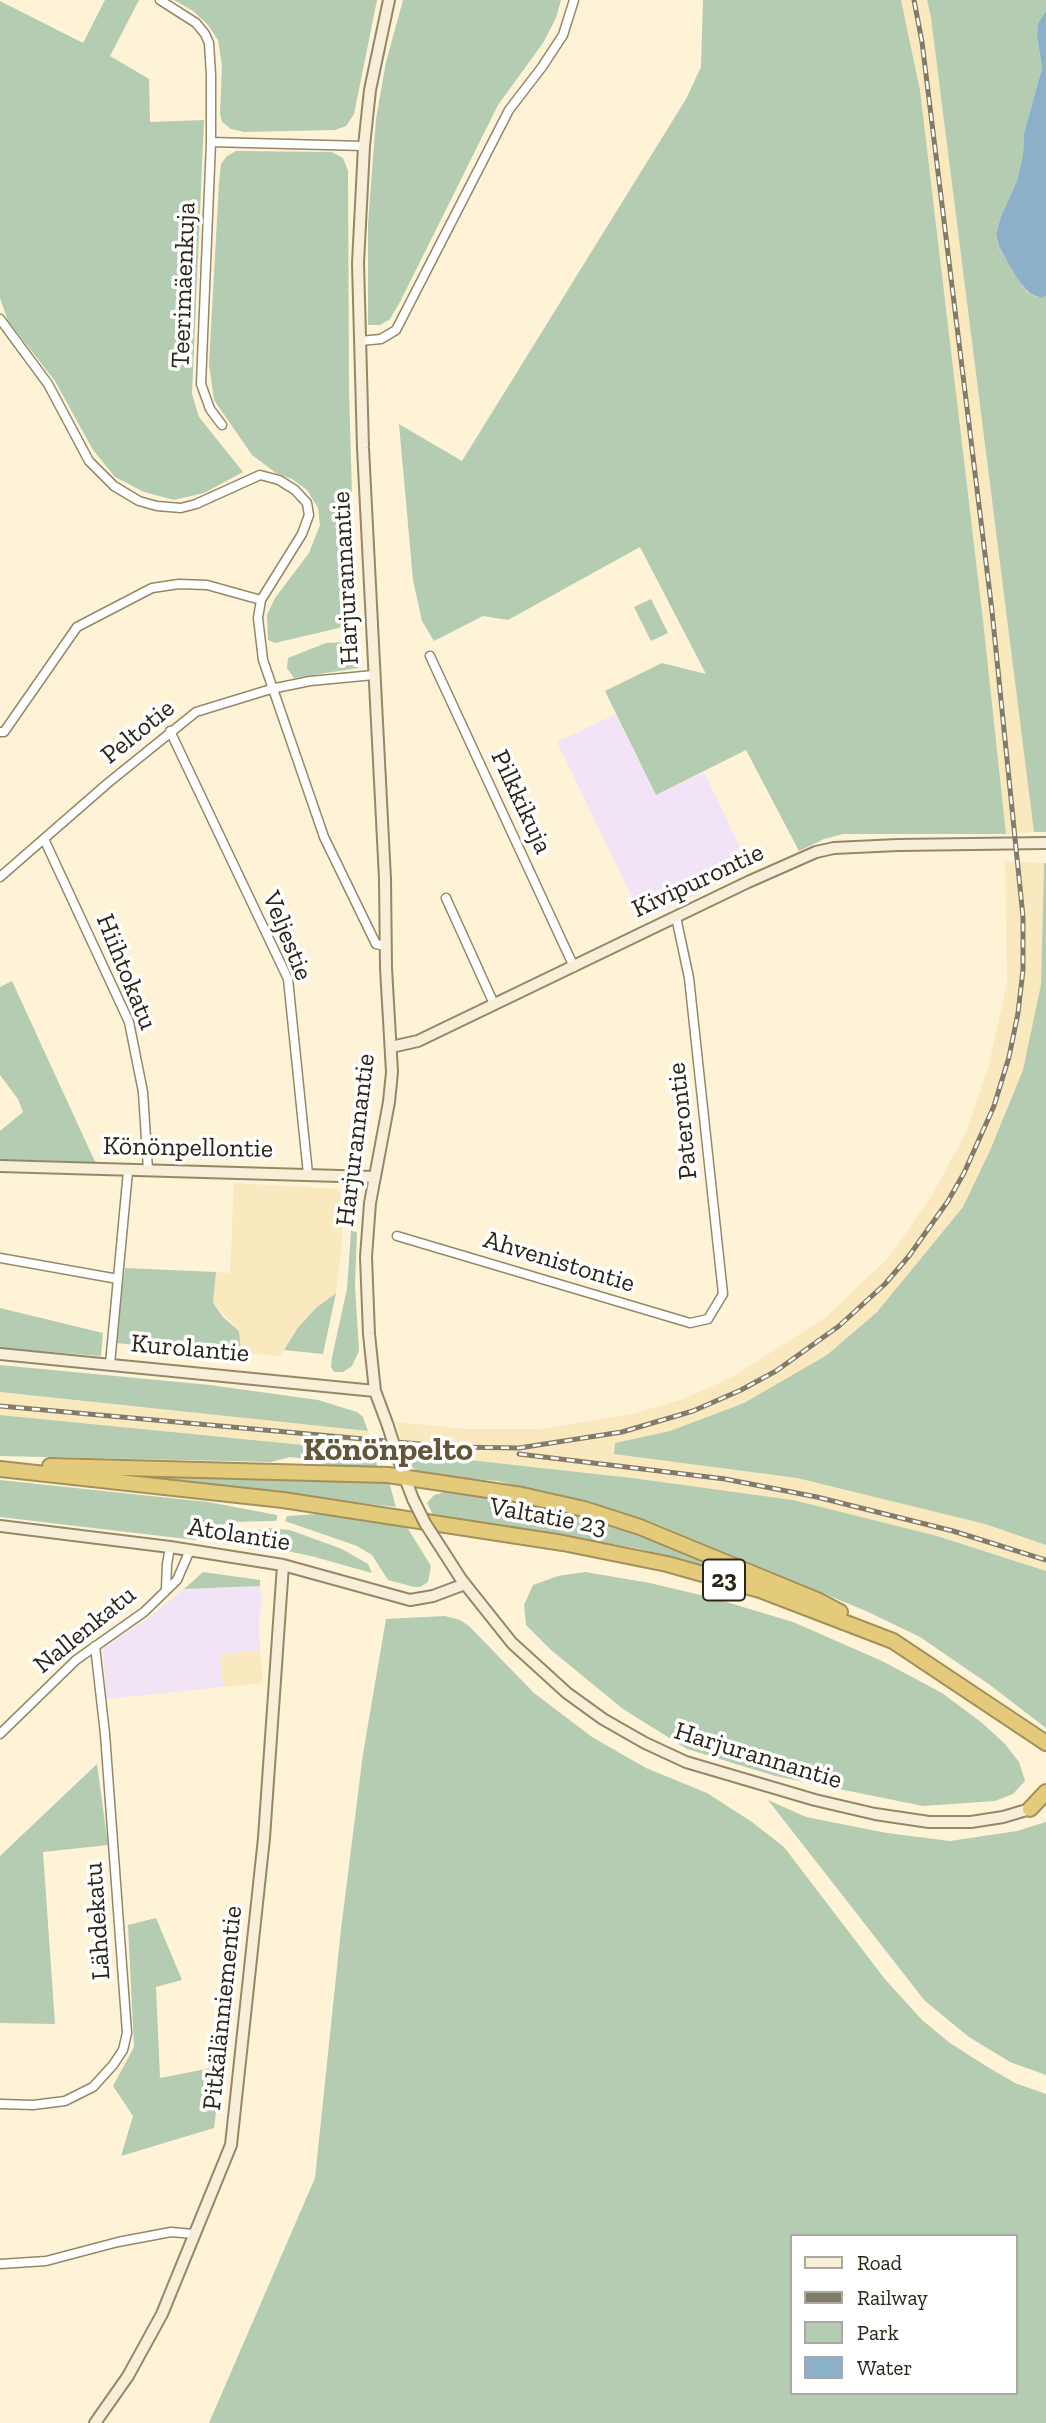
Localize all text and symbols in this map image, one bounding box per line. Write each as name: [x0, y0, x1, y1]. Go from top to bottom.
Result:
street label: Teerimäenkuja: [166, 201, 202, 369]
street label: Harjurannantie: [326, 490, 366, 666]
street label: Peltotie: [95, 693, 181, 771]
street label: Pilkkikuja: [483, 745, 559, 859]
street label: Kivipurontie: [627, 837, 769, 925]
street label: Veljestie: [255, 887, 319, 985]
street label: Hiihtokatu: [89, 910, 163, 1034]
street label: Harjurannantie: [330, 1052, 382, 1228]
street label: Paterontie: [661, 1061, 705, 1181]
street label: Könönpellontie: [103, 1131, 273, 1165]
street label: Ahvenistontie: [480, 1224, 638, 1300]
street label: Kurolantie: [129, 1328, 251, 1370]
district label: Könönpelto: [303, 1431, 473, 1471]
street label: Valtatie 23: [487, 1491, 609, 1543]
street label: Atolantie: [186, 1512, 292, 1558]
road number: 23: [703, 1560, 745, 1600]
street label: Nallenkatu: [28, 1579, 142, 1681]
street label: Harjurannantie: [670, 1716, 846, 1796]
street label: Lähdekatu: [78, 1861, 118, 1981]
street label: Pitkälänniementie: [197, 1904, 249, 2112]
legend: [790, 2234, 1018, 2395]
text: Road: [857, 2250, 902, 2275]
text: Railway: [857, 2285, 928, 2310]
text: Park: [857, 2320, 899, 2345]
text: Water: [857, 2355, 912, 2380]

